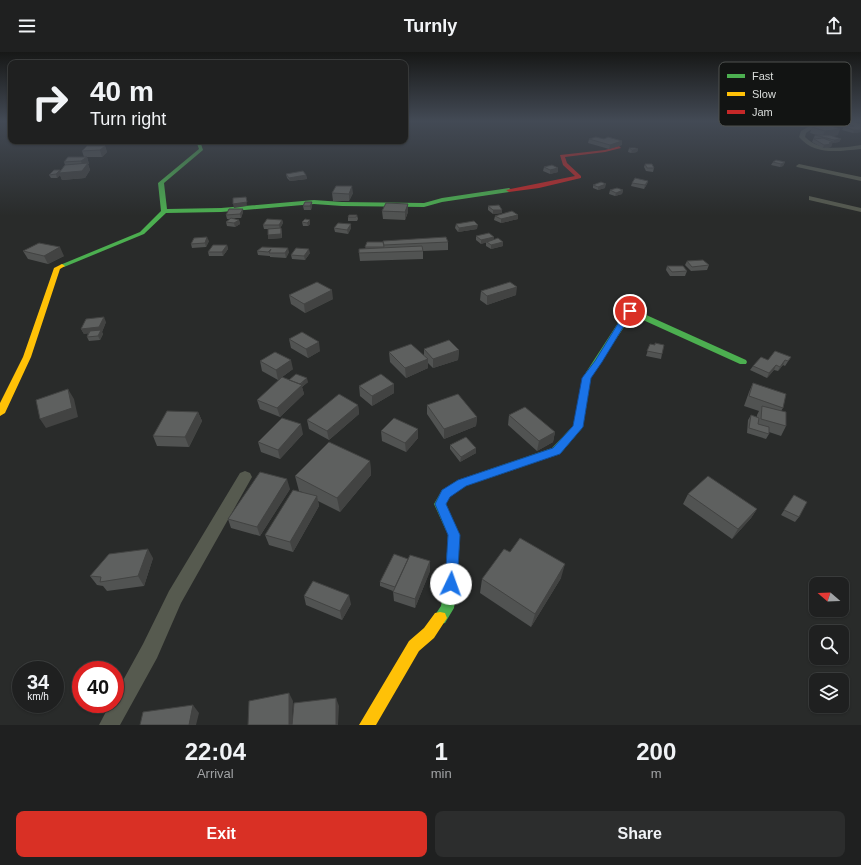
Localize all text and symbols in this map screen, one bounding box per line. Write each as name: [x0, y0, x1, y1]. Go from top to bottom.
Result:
icon: menu: [16, 15, 38, 37]
icon: share: [823, 15, 845, 37]
text: Turnly: [404, 16, 457, 36]
legend: [719, 62, 851, 126]
text: Fast: [752, 70, 773, 82]
icon: right: [24, 76, 76, 128]
text: 40 m: [90, 76, 154, 107]
text: Slow: [752, 88, 776, 100]
text: Jam: [752, 106, 773, 118]
text: Turn right: [90, 109, 166, 129]
pin: [613, 294, 647, 328]
icon: arrive: [619, 300, 641, 322]
position arrow: [430, 563, 472, 605]
north arrow: [809, 577, 849, 617]
map controls: [809, 577, 849, 713]
button: search: [809, 625, 849, 665]
speed limit sign: 40: [72, 661, 124, 713]
text: 34: [27, 671, 49, 693]
button: layers: [809, 673, 849, 713]
text: km/h: [27, 691, 49, 702]
text: 22:04: [185, 738, 246, 765]
text: 1: [434, 738, 448, 765]
text: 200: [636, 738, 676, 765]
text: Arrival: [197, 766, 234, 781]
text: min: [431, 766, 452, 781]
text: m: [651, 766, 662, 781]
button: Exit: [16, 811, 427, 857]
button: Share: [435, 811, 845, 857]

